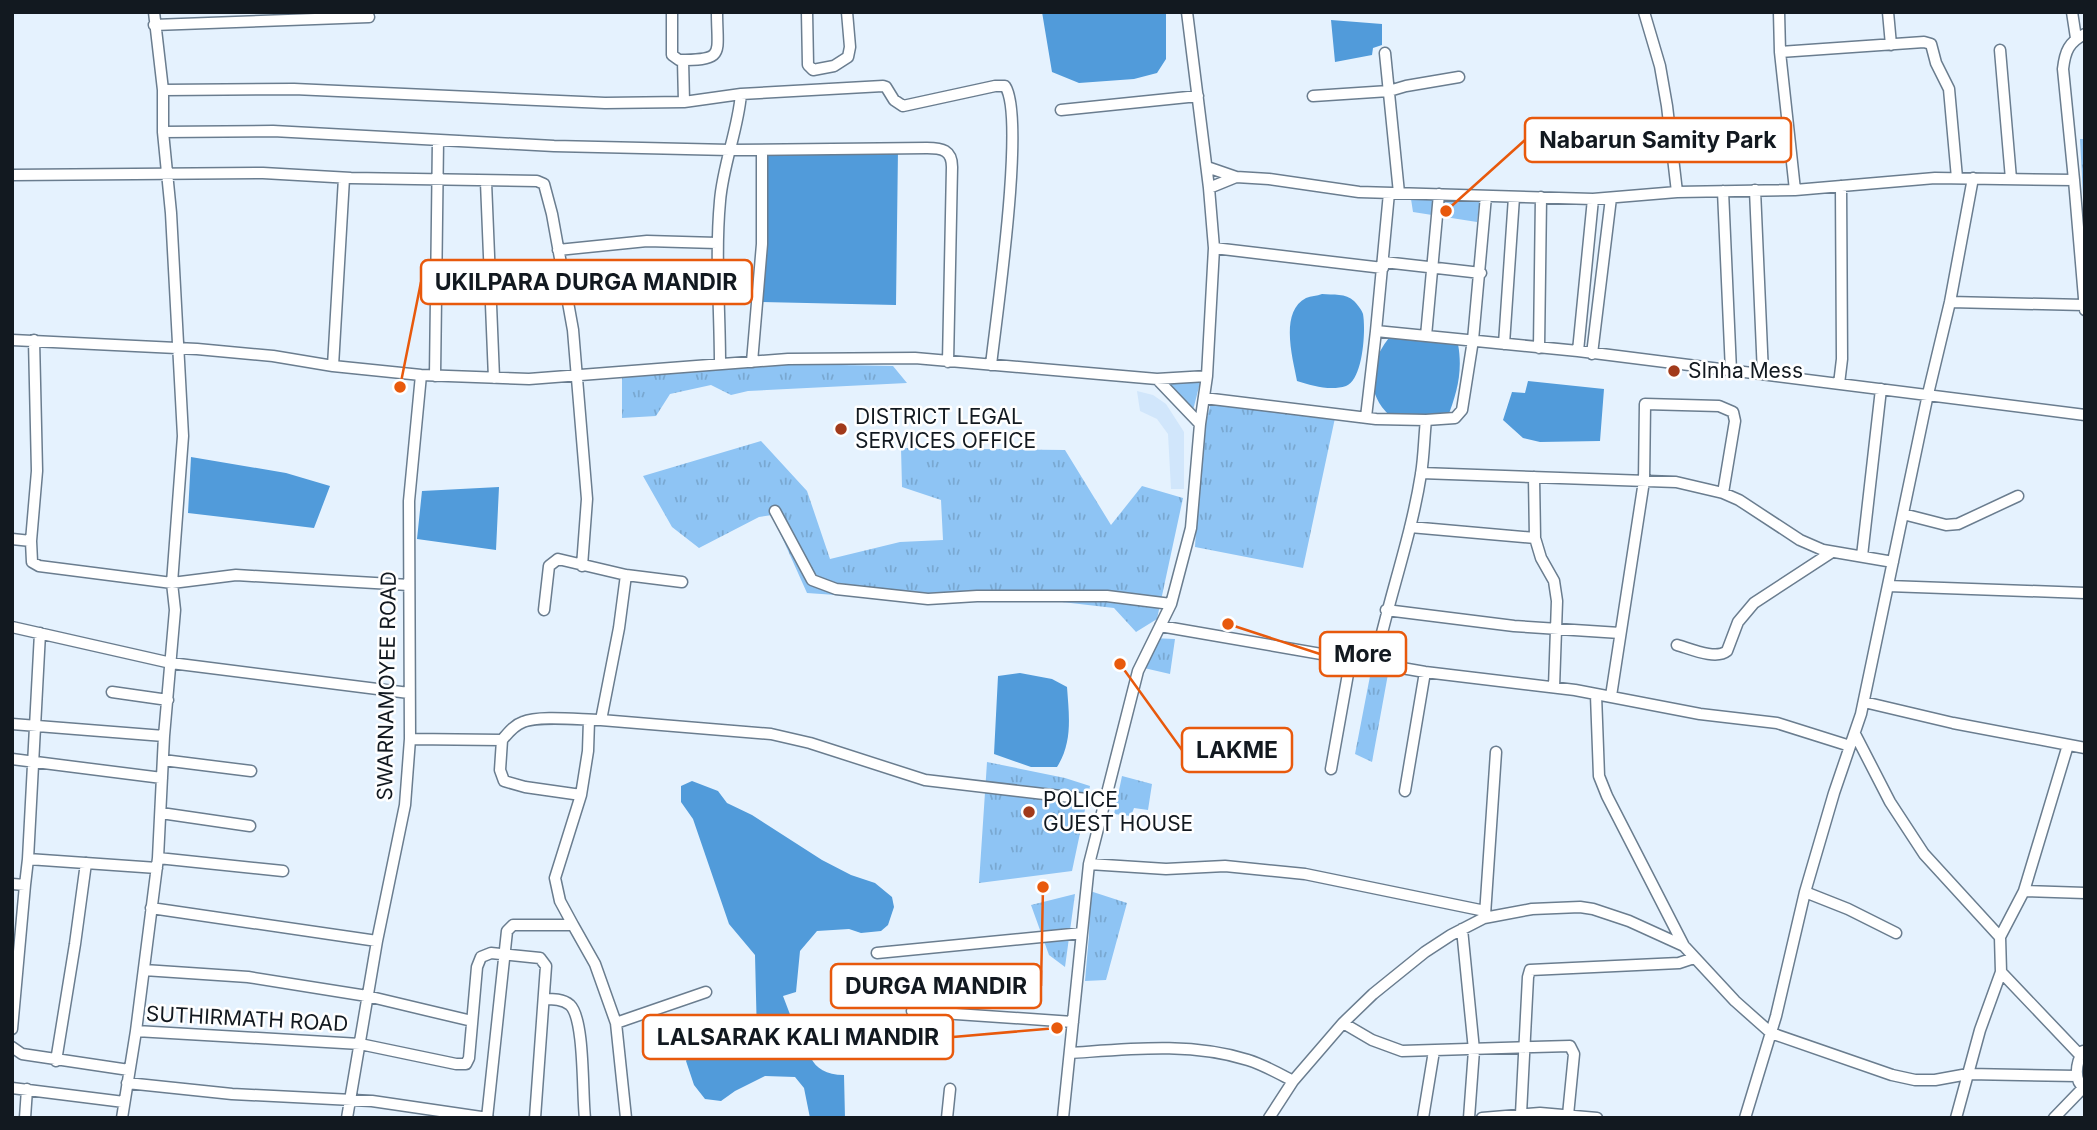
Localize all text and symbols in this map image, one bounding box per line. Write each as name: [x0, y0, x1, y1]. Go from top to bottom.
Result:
callout: Nabarun Samity Park: [1525, 118, 1791, 162]
text: Nabarun Samity Park: [1539, 126, 1777, 154]
callout: UKILPARA DURGA MANDIR: [421, 260, 752, 304]
text: UKILPARA DURGA MANDIR: [435, 268, 737, 296]
place label: SInha Mess: [1688, 358, 1803, 383]
marker: SInha Mess: [1666, 363, 1682, 379]
place label: DISTRICT LEGAL SERVICES OFFICE: [855, 404, 1036, 453]
marker: DISTRICT LEGAL SERVICES OFFICE: [833, 421, 849, 437]
street label: SWARNAMOYEE ROAD: [372, 571, 401, 801]
callout: More: [1320, 632, 1406, 676]
text: More: [1334, 640, 1392, 668]
callout: LAKME: [1182, 728, 1292, 772]
text: LAKME: [1196, 736, 1278, 764]
place label: POLICE GUEST HOUSE: [1043, 787, 1193, 836]
marker: POLICE GUEST HOUSE: [1021, 804, 1037, 820]
callout: DURGA MANDIR: [831, 964, 1041, 1008]
text: DURGA MANDIR: [845, 972, 1027, 1000]
street label: SUTHIRMATH ROAD: [145, 1001, 349, 1036]
callout: LALSARAK KALI MANDIR: [643, 1015, 953, 1059]
text: LALSARAK KALI MANDIR: [657, 1023, 939, 1051]

